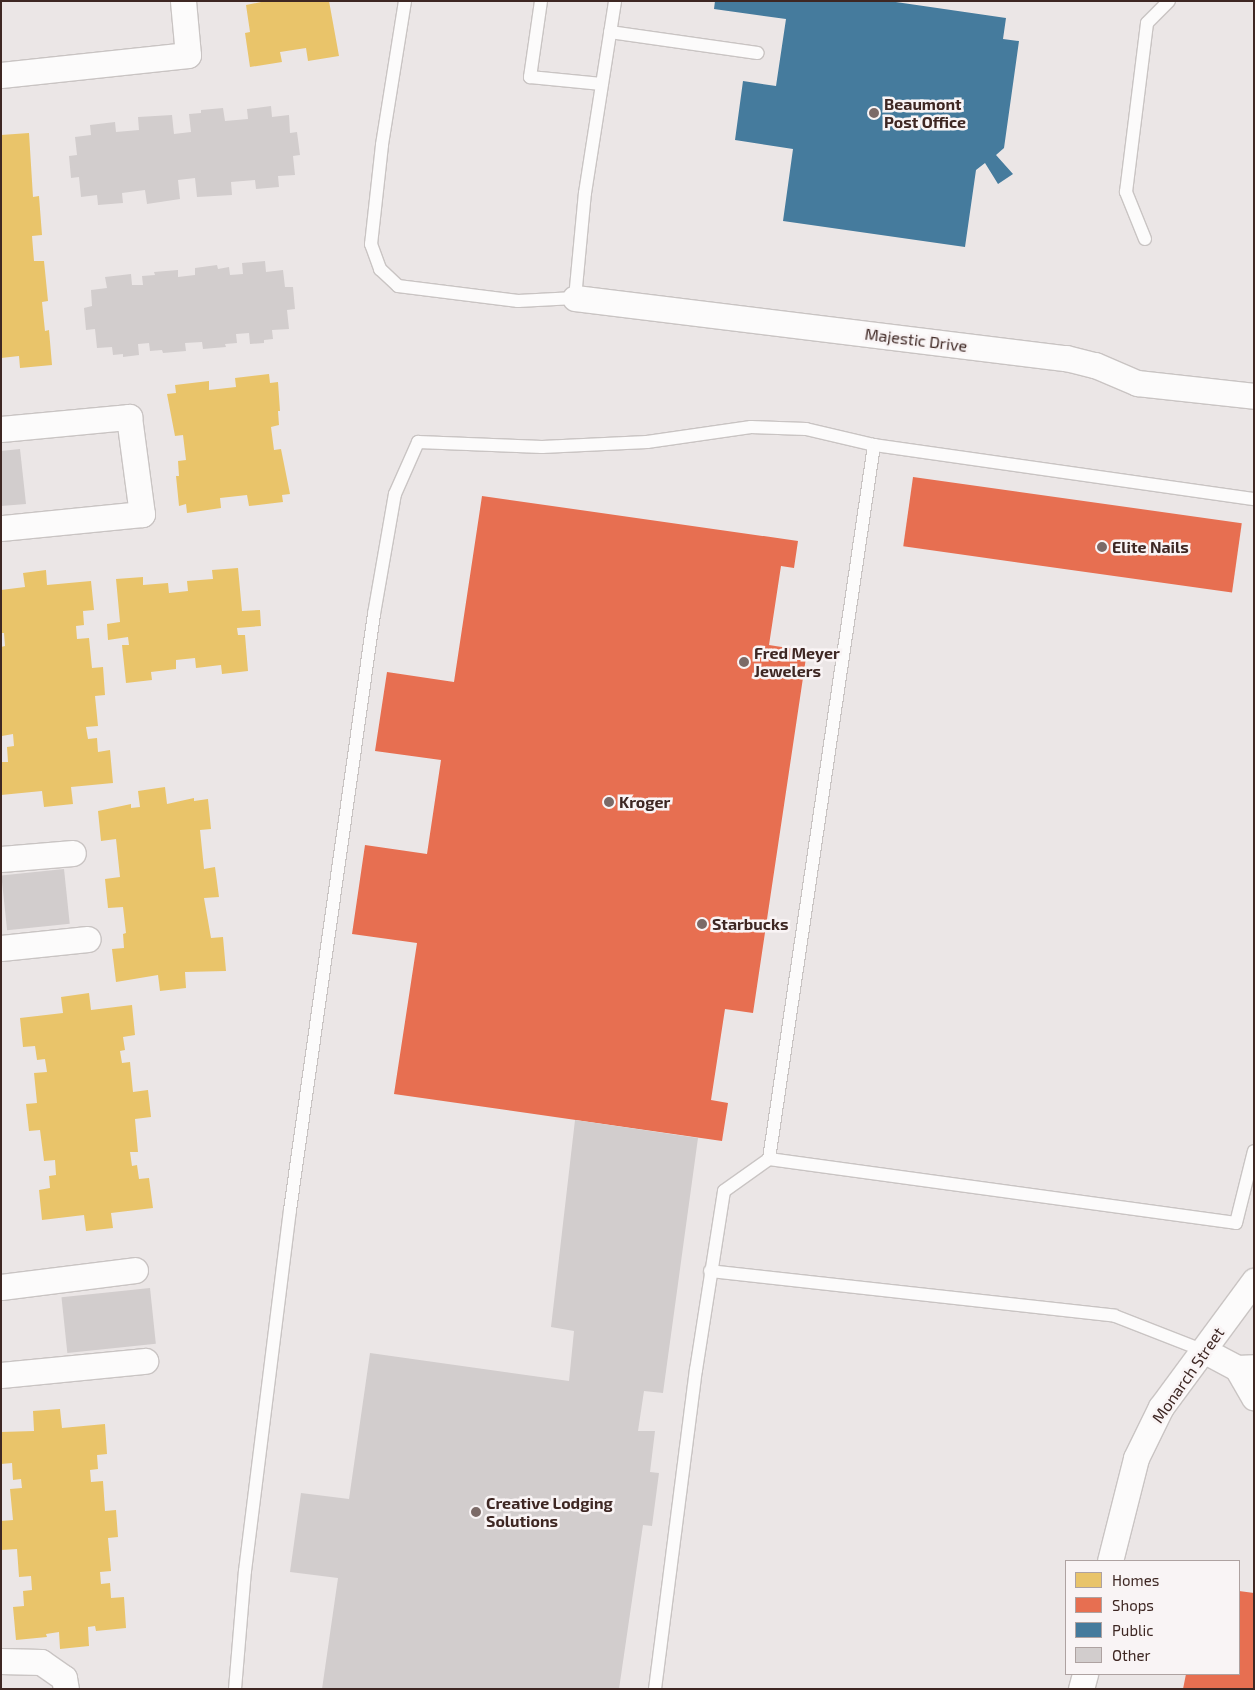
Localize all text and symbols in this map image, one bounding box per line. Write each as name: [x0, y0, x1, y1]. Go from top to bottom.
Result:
place label: Beaumont Post Office: [884, 94, 966, 132]
marker: Beaumont Post Office: [868, 107, 880, 119]
street label: Majestic Drive: [864, 324, 968, 356]
place label: Elite Nails: [1112, 537, 1189, 557]
marker: Elite Nails: [1096, 541, 1108, 553]
place label: Fred Meyer Jewelers: [754, 643, 840, 681]
marker: Fred Meyer Jewelers: [738, 656, 750, 668]
place label: Kroger: [619, 792, 670, 812]
marker: Kroger: [603, 796, 615, 808]
place label: Starbucks: [712, 914, 788, 934]
marker: Starbucks: [696, 918, 708, 930]
street label: Monarch Street: [1148, 1323, 1228, 1427]
place label: Creative Lodging Solutions: [486, 1493, 613, 1531]
marker: Creative Lodging Solutions: [470, 1506, 482, 1518]
legend: [1065, 1560, 1240, 1675]
text: Homes: [1112, 1571, 1159, 1589]
text: Shops: [1112, 1596, 1154, 1614]
text: Public: [1112, 1621, 1153, 1639]
text: Other: [1112, 1646, 1151, 1664]

